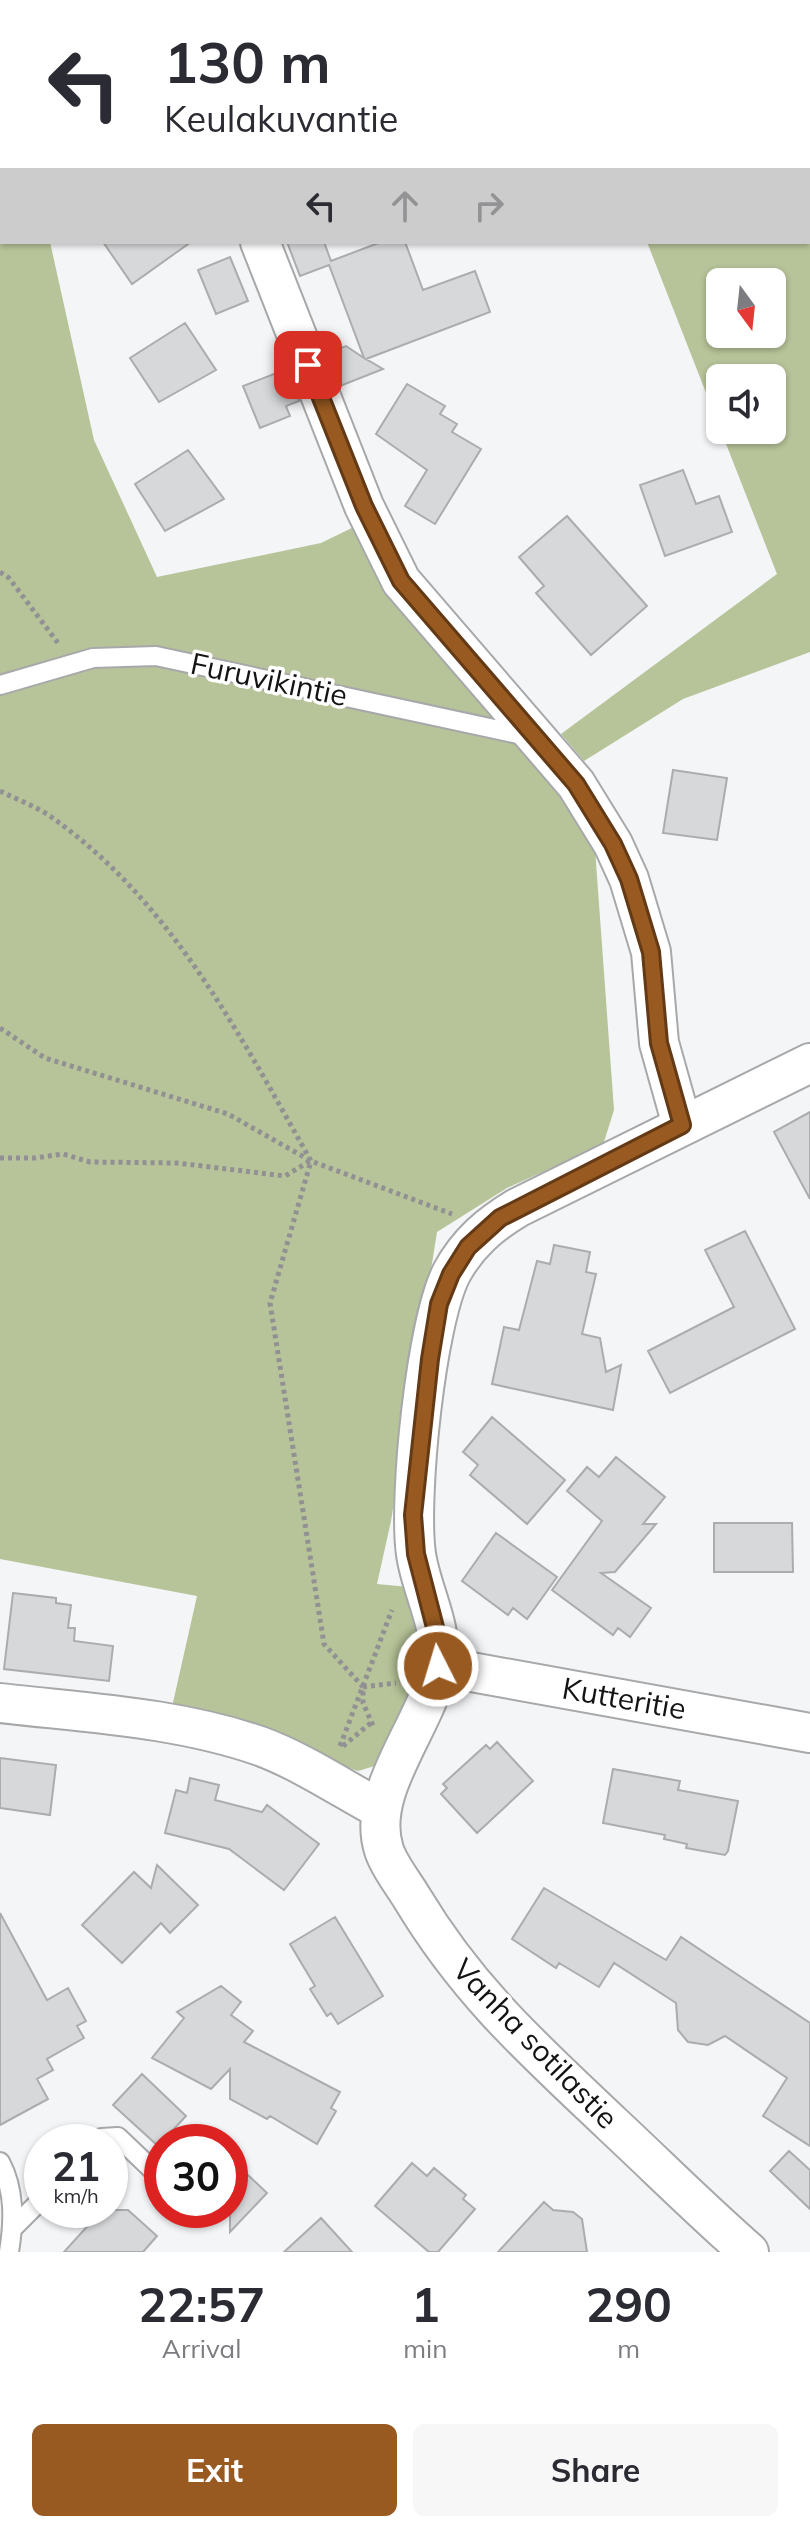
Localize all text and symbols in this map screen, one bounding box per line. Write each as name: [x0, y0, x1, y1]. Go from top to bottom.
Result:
text: 130 m: [164, 27, 331, 97]
icon: left: [32, 32, 136, 136]
text: Keulakuvantie: [164, 96, 398, 141]
icon: left: [299, 184, 343, 228]
icon: ahead: [383, 184, 427, 228]
icon: right: [467, 184, 511, 228]
north arrow: [706, 268, 786, 348]
map controls: [706, 268, 786, 444]
pin: [274, 331, 342, 399]
icon: arrive: [286, 343, 330, 387]
button: sound: [706, 364, 786, 444]
street label: Furuvikintie: [187, 644, 351, 714]
position arrow: [396, 1624, 480, 1708]
street label: Kutteritie: [559, 1668, 689, 1728]
street label: Vanha sotilastie: [445, 1950, 626, 2136]
speed limit sign: 30: [144, 2124, 248, 2228]
text: 21: [52, 2141, 100, 2191]
text: km/h: [53, 2183, 99, 2208]
text: 22:57: [138, 2274, 265, 2334]
text: 1: [411, 2274, 440, 2334]
text: 290: [586, 2274, 672, 2334]
text: Arrival: [162, 2332, 241, 2365]
text: min: [403, 2332, 447, 2365]
text: m: [617, 2332, 640, 2365]
button: Exit: [32, 2424, 397, 2516]
button: Share: [413, 2424, 778, 2516]

